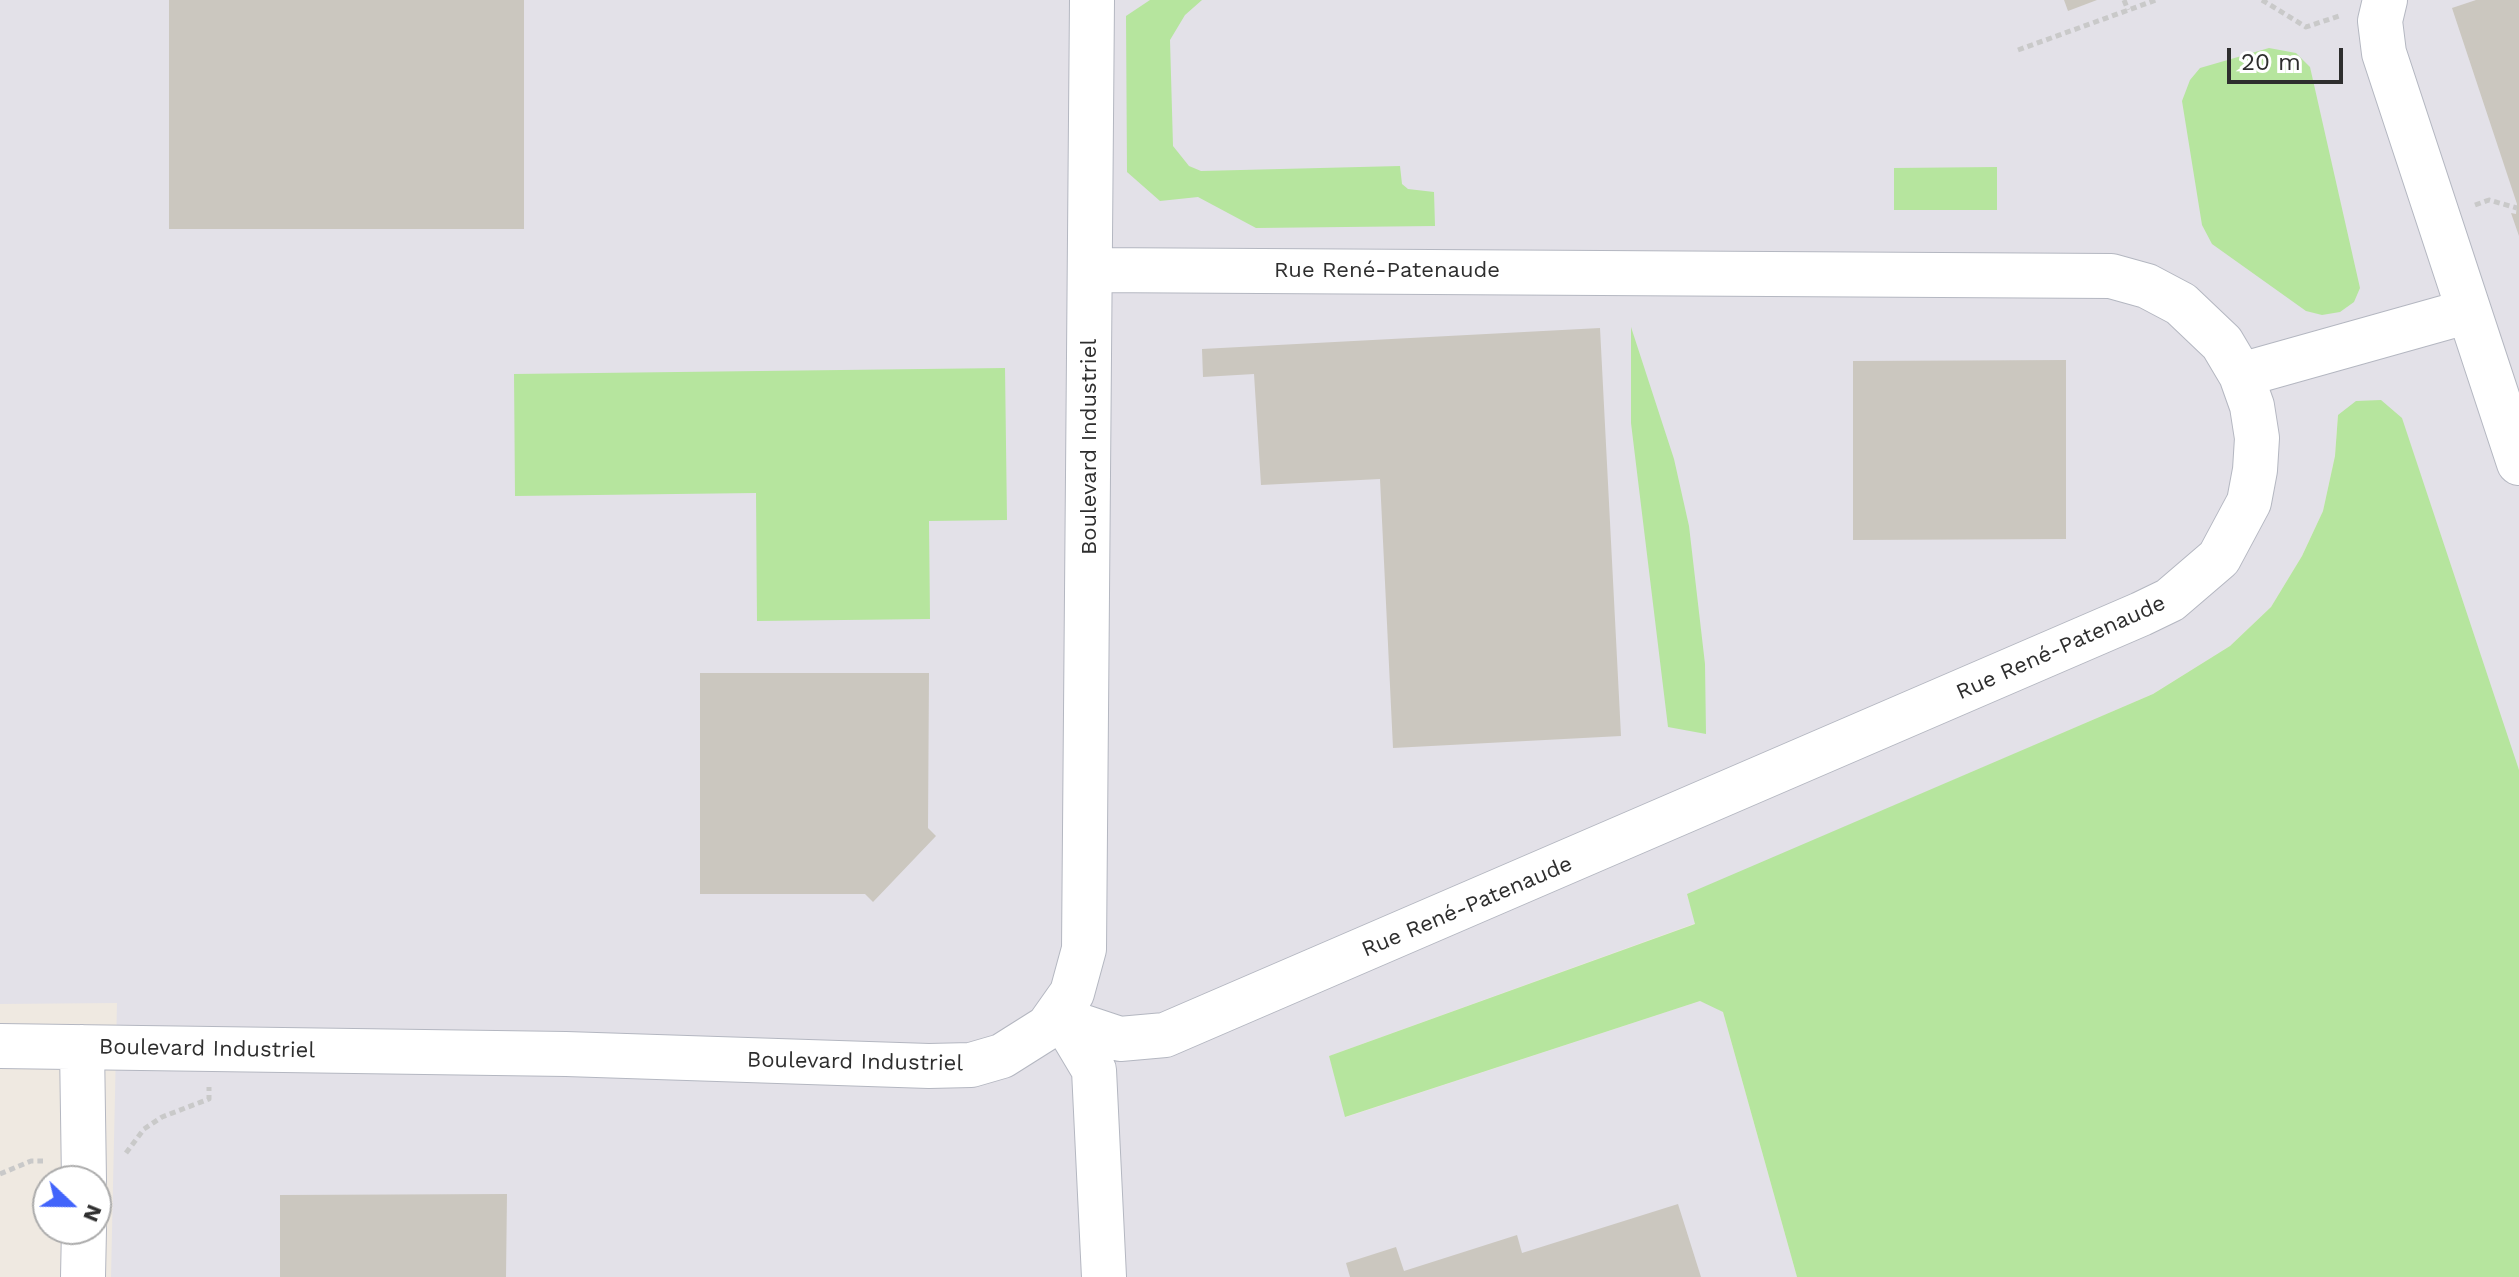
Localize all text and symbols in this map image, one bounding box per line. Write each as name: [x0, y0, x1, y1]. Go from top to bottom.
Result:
scale bar: [2231, 32, 2347, 82]
text: 20 m: [2241, 48, 2301, 76]
street label: Rue René-Patenaude: [1274, 258, 1500, 284]
street label: Boulevard Industriel: [1077, 339, 1103, 555]
street label: Rue René-Patenaude: [1952, 590, 2170, 706]
street label: Rue René-Patenaude: [1358, 851, 1576, 963]
street label: Boulevard Industriel: [99, 1034, 315, 1064]
street label: Boulevard Industriel: [747, 1047, 963, 1077]
north arrow: [32, 1165, 112, 1245]
text: N: [78, 1201, 108, 1226]

